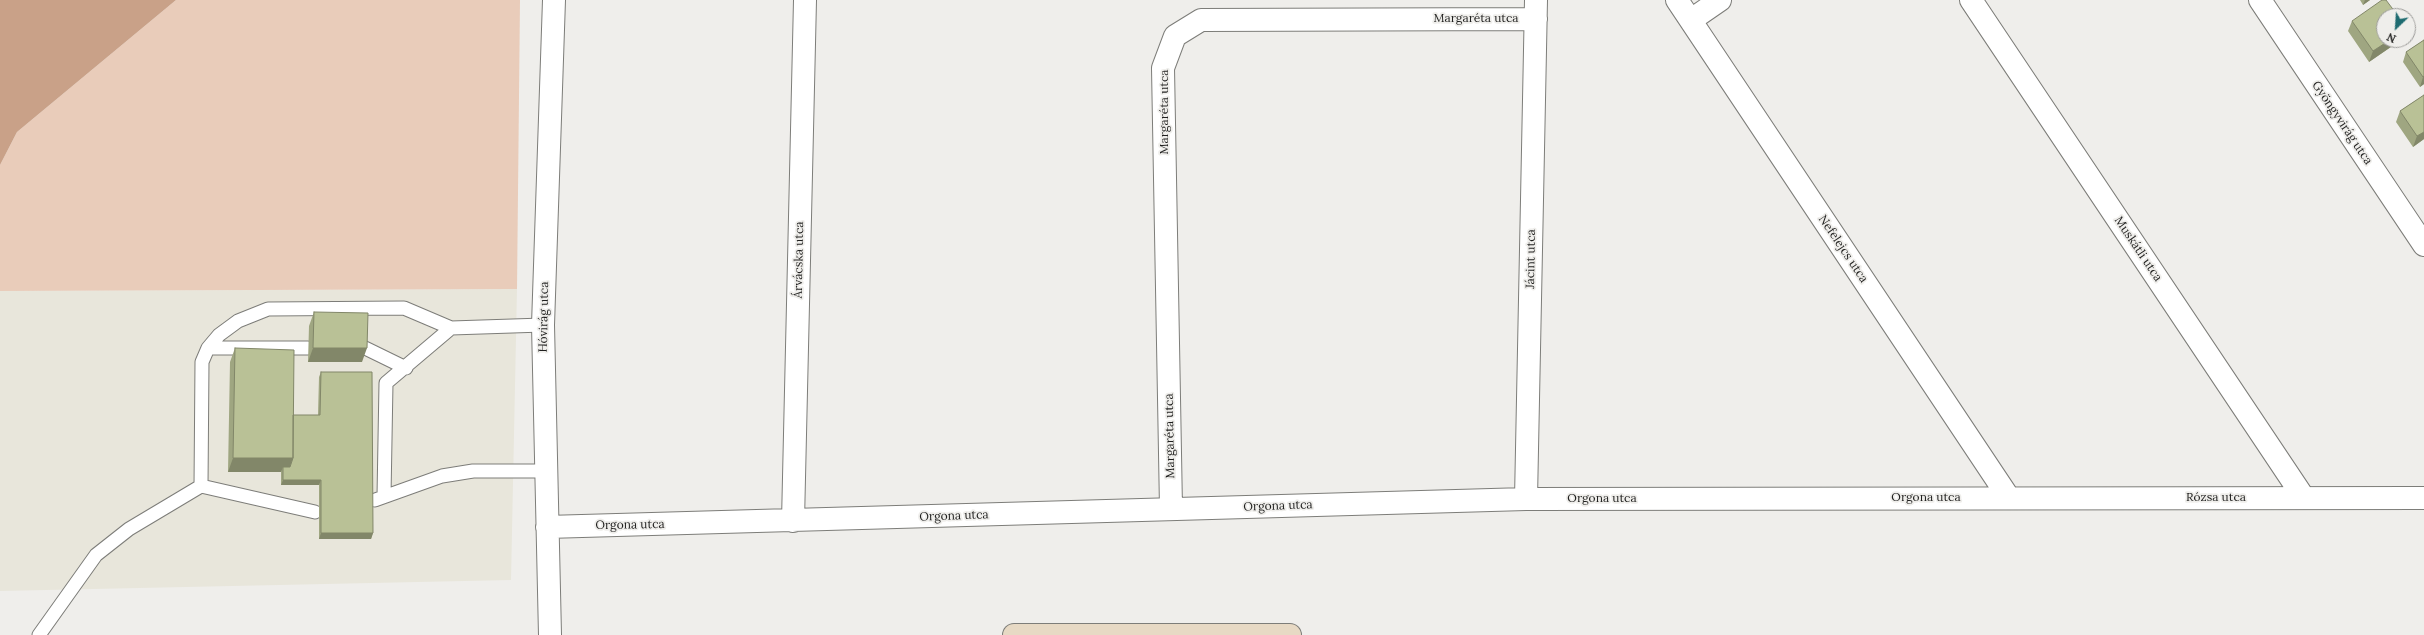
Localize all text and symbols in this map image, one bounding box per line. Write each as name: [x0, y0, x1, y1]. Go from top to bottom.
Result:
north arrow: [2376, 8, 2416, 48]
street label: Margaréta utca: [1433, 12, 1519, 26]
text: N: [2385, 30, 2398, 46]
street label: Margaréta utca: [1158, 69, 1172, 155]
street label: Gyöngyvirág utca: [2309, 78, 2375, 168]
street label: Nefelejcs utca: [1815, 212, 1871, 286]
street label: Muskátli utca: [2111, 214, 2165, 284]
street label: Árvácska utca: [791, 221, 807, 299]
street label: Jácint utca: [1523, 229, 1539, 289]
street label: Hóvirág utca: [536, 281, 552, 353]
street label: Margaréta utca: [1162, 393, 1178, 479]
street label: Orgona utca: [1891, 491, 1961, 505]
street label: Rózsa utca: [2186, 491, 2246, 505]
street label: Orgona utca: [1567, 492, 1637, 506]
street label: Orgona utca: [1243, 498, 1313, 514]
street label: Orgona utca: [919, 508, 989, 524]
street label: Orgona utca: [595, 517, 665, 533]

